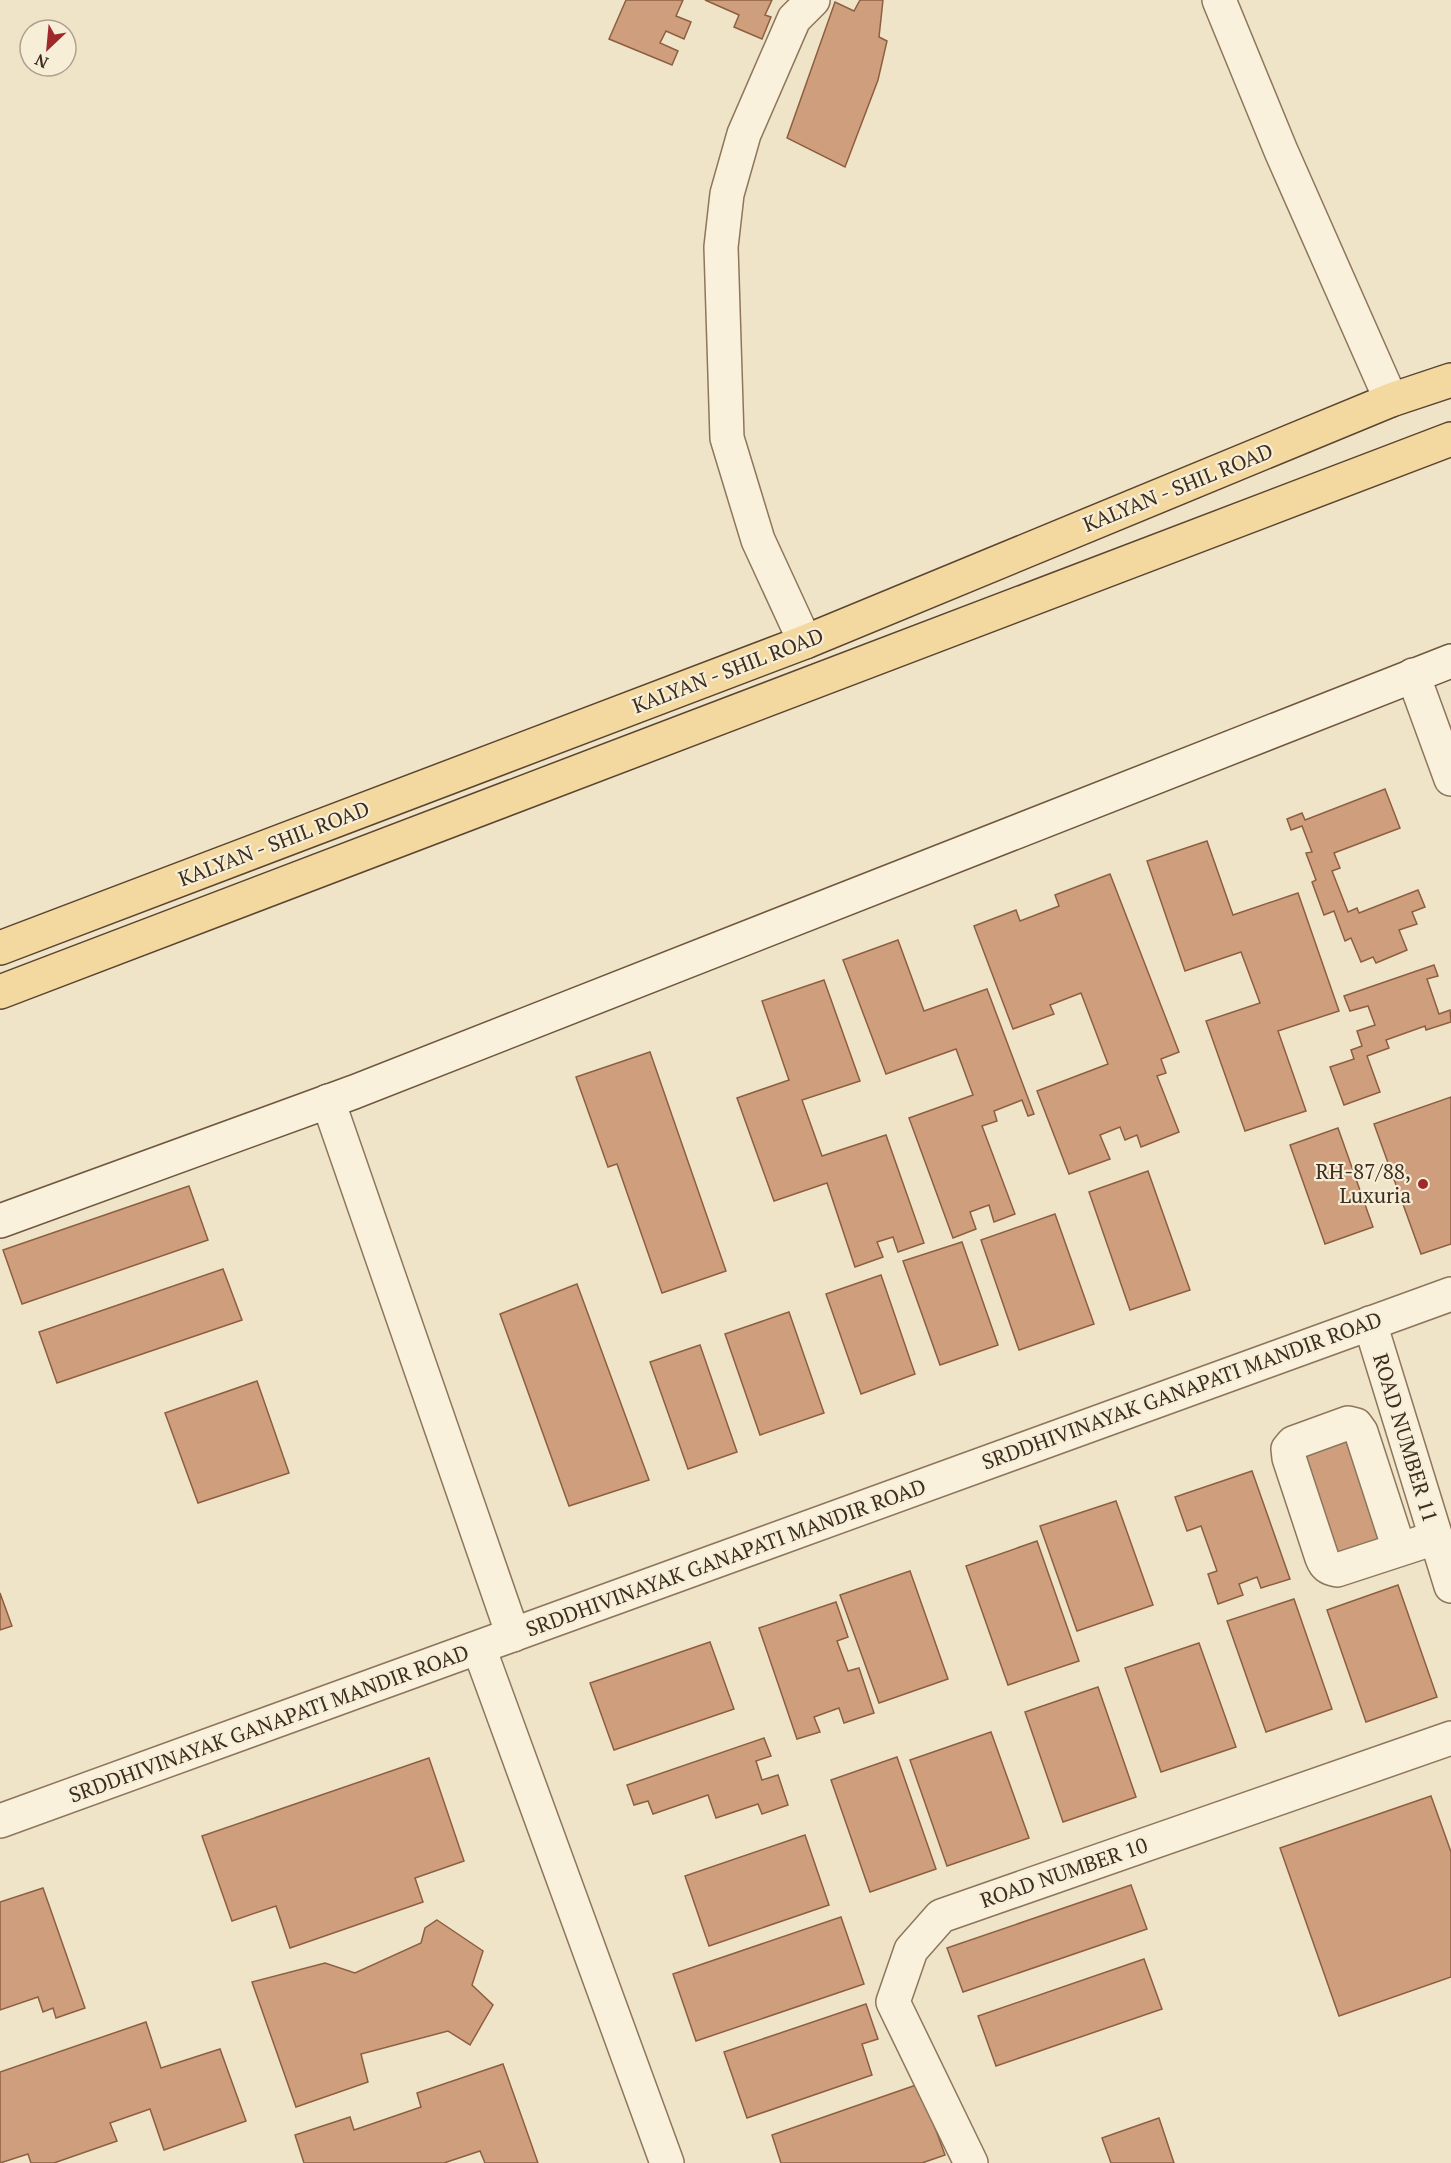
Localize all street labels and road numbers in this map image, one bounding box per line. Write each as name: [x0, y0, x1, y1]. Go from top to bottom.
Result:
street label: KALYAN - SHIL ROAD: [1078, 436, 1277, 538]
street label: KALYAN - SHIL ROAD: [628, 621, 827, 719]
street label: KALYAN - SHIL ROAD: [174, 794, 373, 892]
street label: SRDDHIVINAYAK GANAPATI MANDIR ROAD: [978, 1304, 1386, 1476]
street label: ROAD NUMBER 11: [1367, 1350, 1445, 1526]
street label: SRDDHIVINAYAK GANAPATI MANDIR ROAD: [522, 1471, 930, 1643]
street label: SRDDHIVINAYAK GANAPATI MANDIR ROAD: [65, 1637, 473, 1809]
street label: ROAD NUMBER 10: [976, 1830, 1151, 1914]

